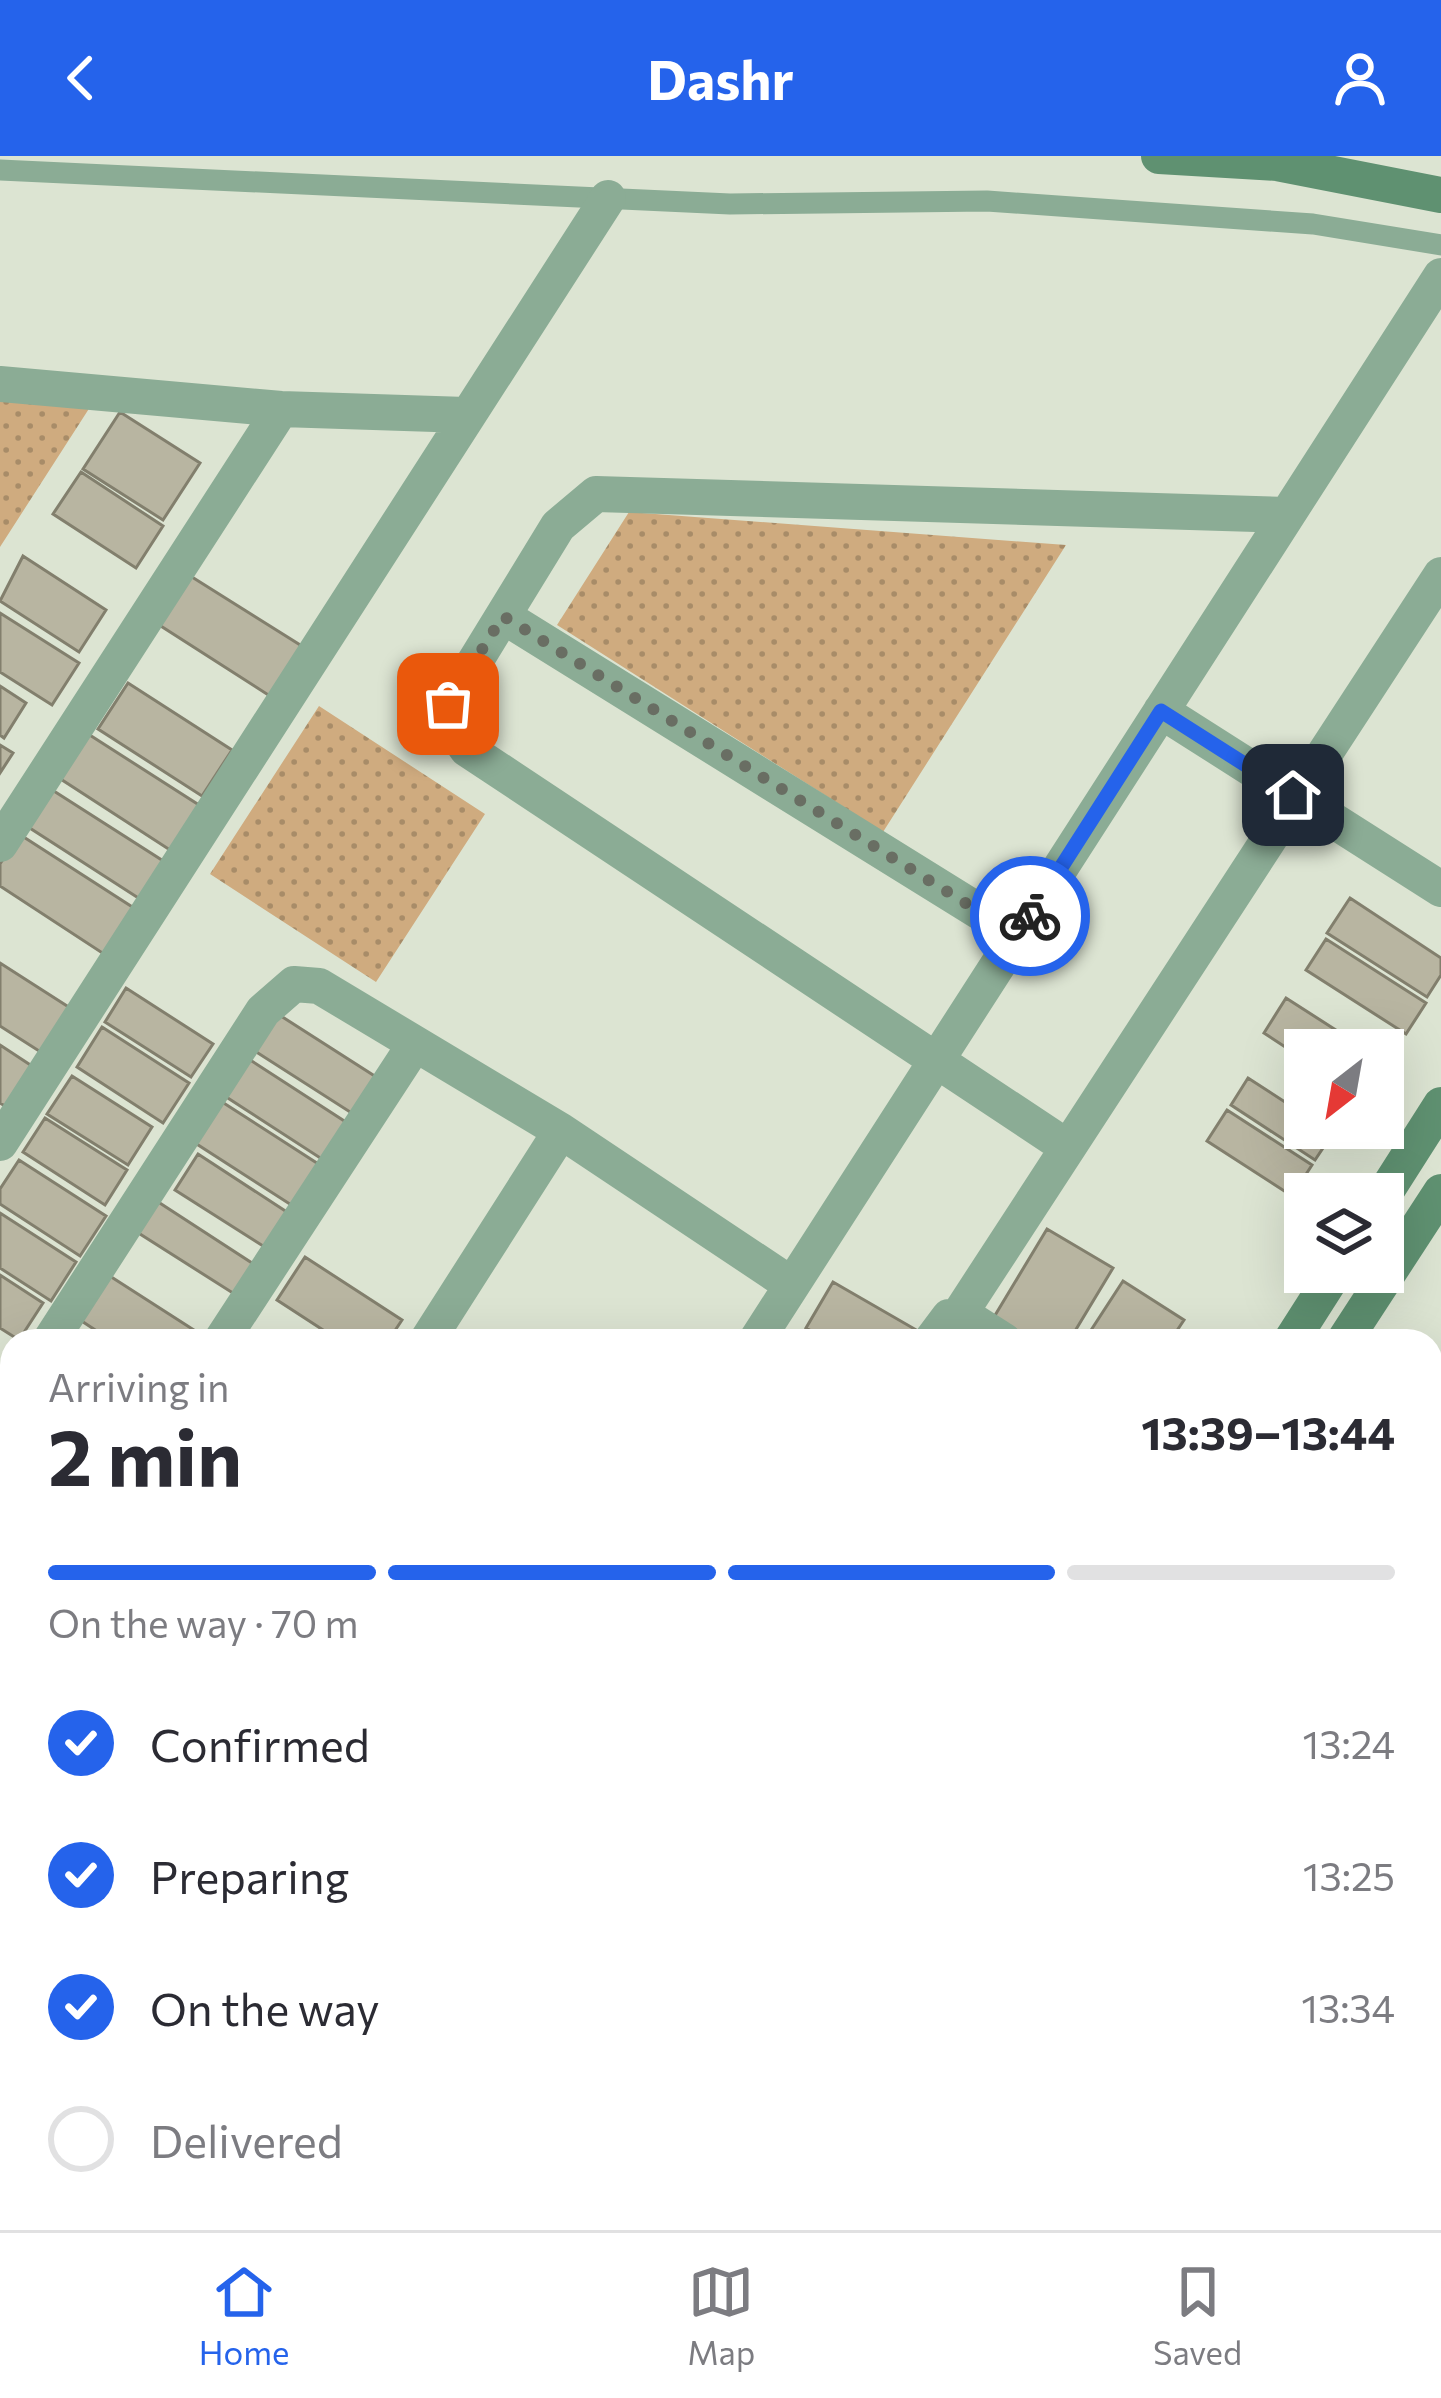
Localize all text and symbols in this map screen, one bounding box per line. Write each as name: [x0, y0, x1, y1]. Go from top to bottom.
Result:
icon: back: [48, 45, 114, 111]
text: Dashr: [647, 45, 794, 111]
icon: person: [1327, 45, 1393, 111]
pin: [397, 653, 499, 755]
icon: bag: [415, 671, 481, 737]
pin: [1242, 744, 1344, 846]
icon: home: [1260, 762, 1326, 828]
courier: [970, 856, 1090, 976]
icon: bike: [997, 883, 1063, 949]
north arrow: [1284, 1029, 1404, 1149]
map controls: [1284, 1029, 1404, 1293]
button: layers: [1284, 1173, 1404, 1293]
text: Arriving in: [48, 1362, 229, 1410]
text: 13:39–13:44: [1141, 1404, 1395, 1459]
text: 2 min: [48, 1407, 242, 1502]
text: On the way · 70 m: [48, 1598, 359, 1646]
icon: check: [48, 1710, 114, 1776]
text: Confirmed: [150, 1716, 370, 1771]
text: 13:24: [1303, 1719, 1395, 1767]
icon: check: [48, 1842, 114, 1908]
text: Preparing: [150, 1848, 349, 1903]
text: 13:25: [1303, 1851, 1395, 1899]
icon: check: [48, 1974, 114, 2040]
text: On the way: [150, 1980, 380, 2035]
text: 13:34: [1301, 1983, 1395, 2031]
text: Delivered: [150, 2112, 343, 2167]
tab: Home: [199, 2259, 290, 2372]
tab: Map: [687, 2259, 755, 2372]
tab: Saved: [1153, 2259, 1242, 2372]

